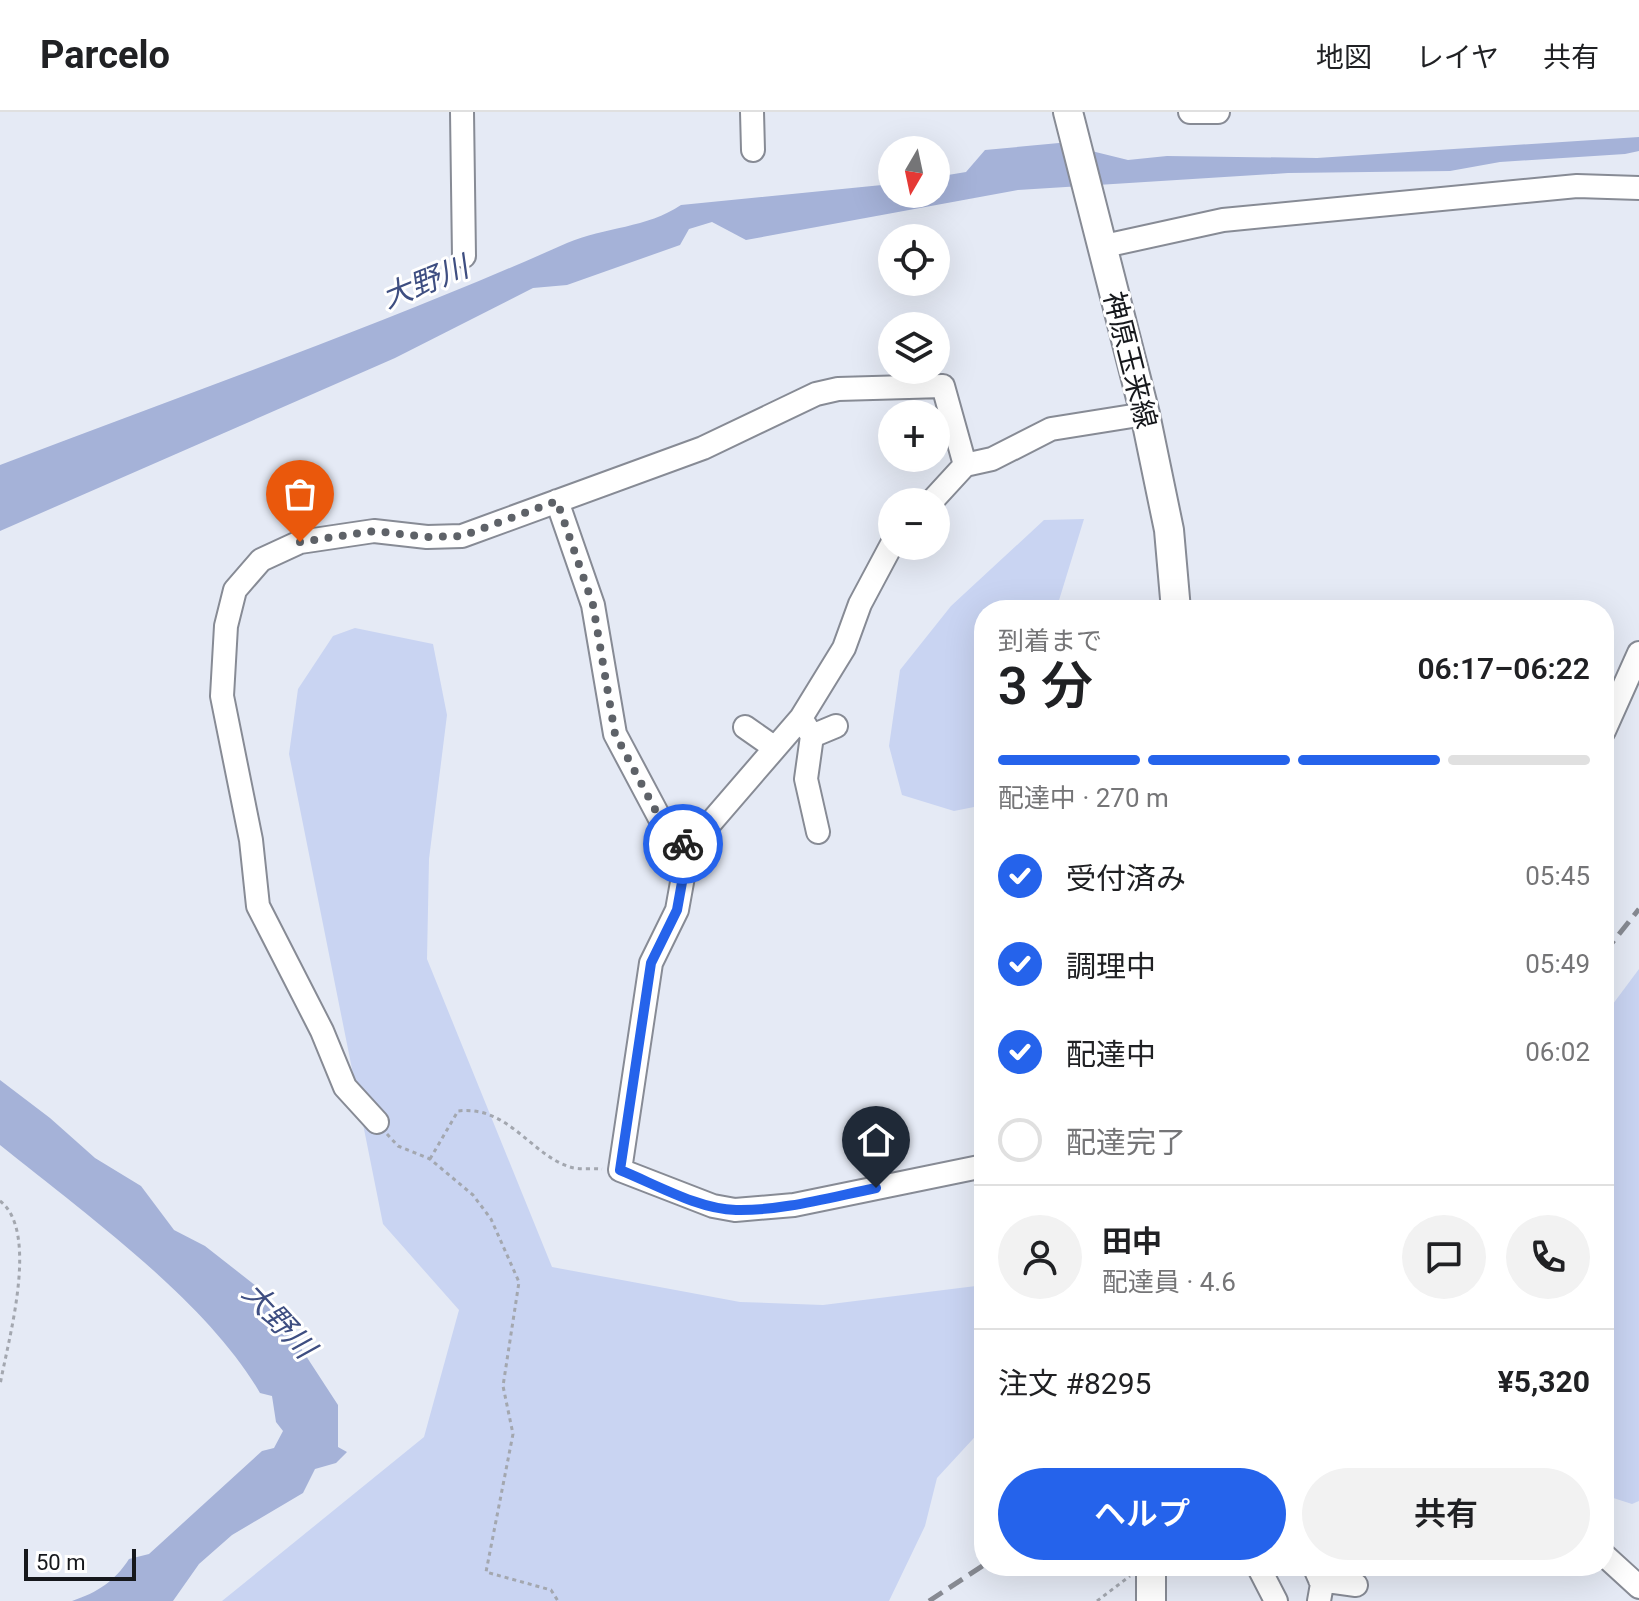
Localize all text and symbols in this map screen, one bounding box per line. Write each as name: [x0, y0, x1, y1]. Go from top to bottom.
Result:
text: Parcelo: [40, 33, 170, 77]
text: 地図: [1316, 41, 1372, 74]
text: レイヤ: [1416, 41, 1499, 74]
text: 共有: [1543, 41, 1599, 74]
north arrow: [878, 136, 950, 208]
map controls: [878, 136, 950, 560]
button: locate: [878, 224, 950, 296]
water label: 大野川: [377, 248, 476, 315]
street label: 神原玉来線: [1097, 288, 1163, 432]
button: layers: [878, 312, 950, 384]
button: +: [878, 400, 950, 472]
pin: [266, 460, 334, 542]
icon: bag: [278, 472, 322, 516]
button: −: [878, 488, 950, 560]
text: 到着まで: [998, 626, 1102, 656]
text: 06:17–06:22: [1417, 651, 1590, 686]
text: 3 分: [998, 656, 1093, 717]
text: 配達中 · 270 m: [998, 783, 1169, 813]
courier: [643, 804, 723, 884]
icon: bike: [661, 822, 705, 866]
icon: check: [998, 854, 1042, 898]
text: 受付済み: [1066, 861, 1186, 896]
text: 05:45: [1525, 861, 1590, 891]
icon: check: [998, 942, 1042, 986]
text: 調理中: [1066, 949, 1156, 984]
text: 05:49: [1525, 949, 1590, 979]
icon: check: [998, 1030, 1042, 1074]
text: 配達中: [1066, 1037, 1156, 1072]
text: 06:02: [1525, 1037, 1590, 1067]
pin: [842, 1106, 910, 1188]
icon: home: [854, 1118, 898, 1162]
text: 配達完了: [1066, 1125, 1186, 1160]
button: person: [998, 1215, 1082, 1299]
button: chat: [1402, 1215, 1486, 1299]
button: phone: [1506, 1215, 1590, 1299]
text: 田中: [1102, 1224, 1162, 1259]
text: 配達員 · 4.6: [1102, 1267, 1236, 1297]
water label: 大野川: [236, 1275, 325, 1367]
text: ¥5,320: [1498, 1364, 1590, 1399]
text: 注文 #8295: [998, 1366, 1151, 1401]
button: ヘルプ: [998, 1468, 1286, 1560]
button: 共有: [1302, 1468, 1590, 1560]
scale bar: [24, 1545, 136, 1581]
text: 50 m: [36, 1550, 85, 1575]

